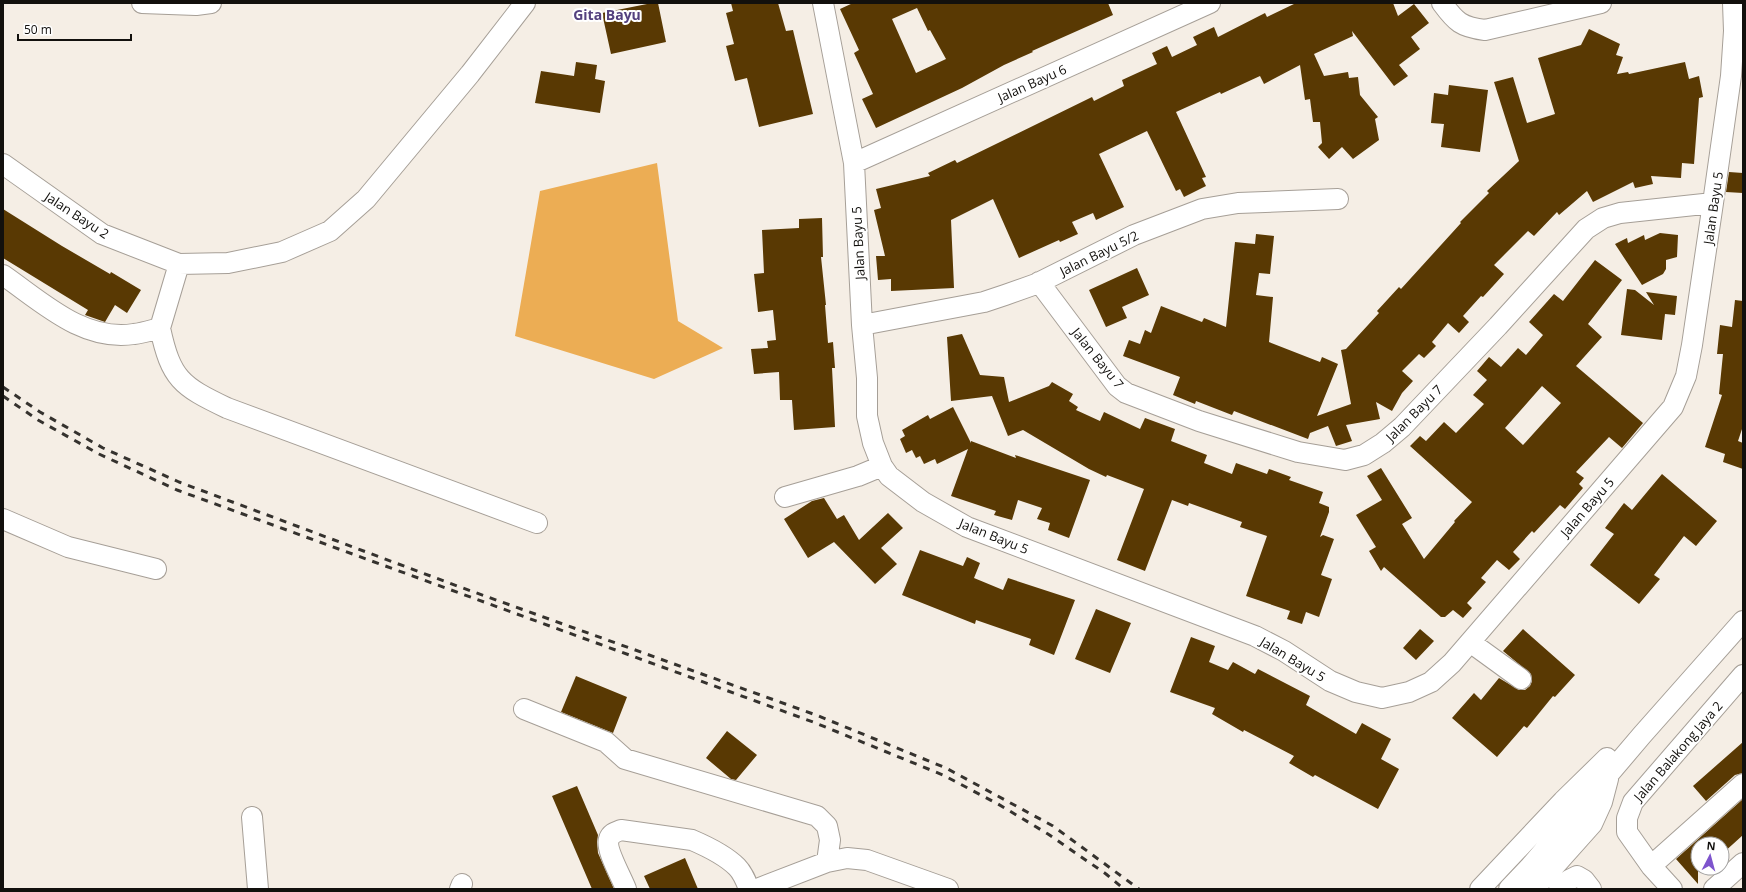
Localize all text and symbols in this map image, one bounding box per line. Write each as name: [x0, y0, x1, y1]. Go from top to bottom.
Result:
district label: Gita Bayu: [573, 5, 641, 24]
scale bar: [18, 16, 131, 42]
text: 50 m: [24, 21, 52, 38]
street label: Jalan Bayu 6: [993, 60, 1069, 107]
street label: Jalan Bayu 5: [1699, 170, 1727, 248]
street label: Jalan Bayu 2: [40, 186, 113, 243]
street label: Jalan Bayu 5: [847, 206, 869, 282]
street label: Jalan Bayu 5/2: [1055, 226, 1141, 281]
street label: Jalan Bayu 7: [1067, 322, 1128, 392]
street label: Jalan Bayu 7: [1380, 381, 1446, 447]
street label: Jalan Bayu 5: [1555, 473, 1618, 542]
street label: Jalan Bayu 5: [955, 513, 1031, 558]
street label: Jalan Bayu 5: [1255, 631, 1329, 686]
street label: Jalan Balakong Jaya 2: [1628, 697, 1726, 806]
north arrow: [1690, 836, 1730, 876]
text: N: [1706, 838, 1716, 853]

